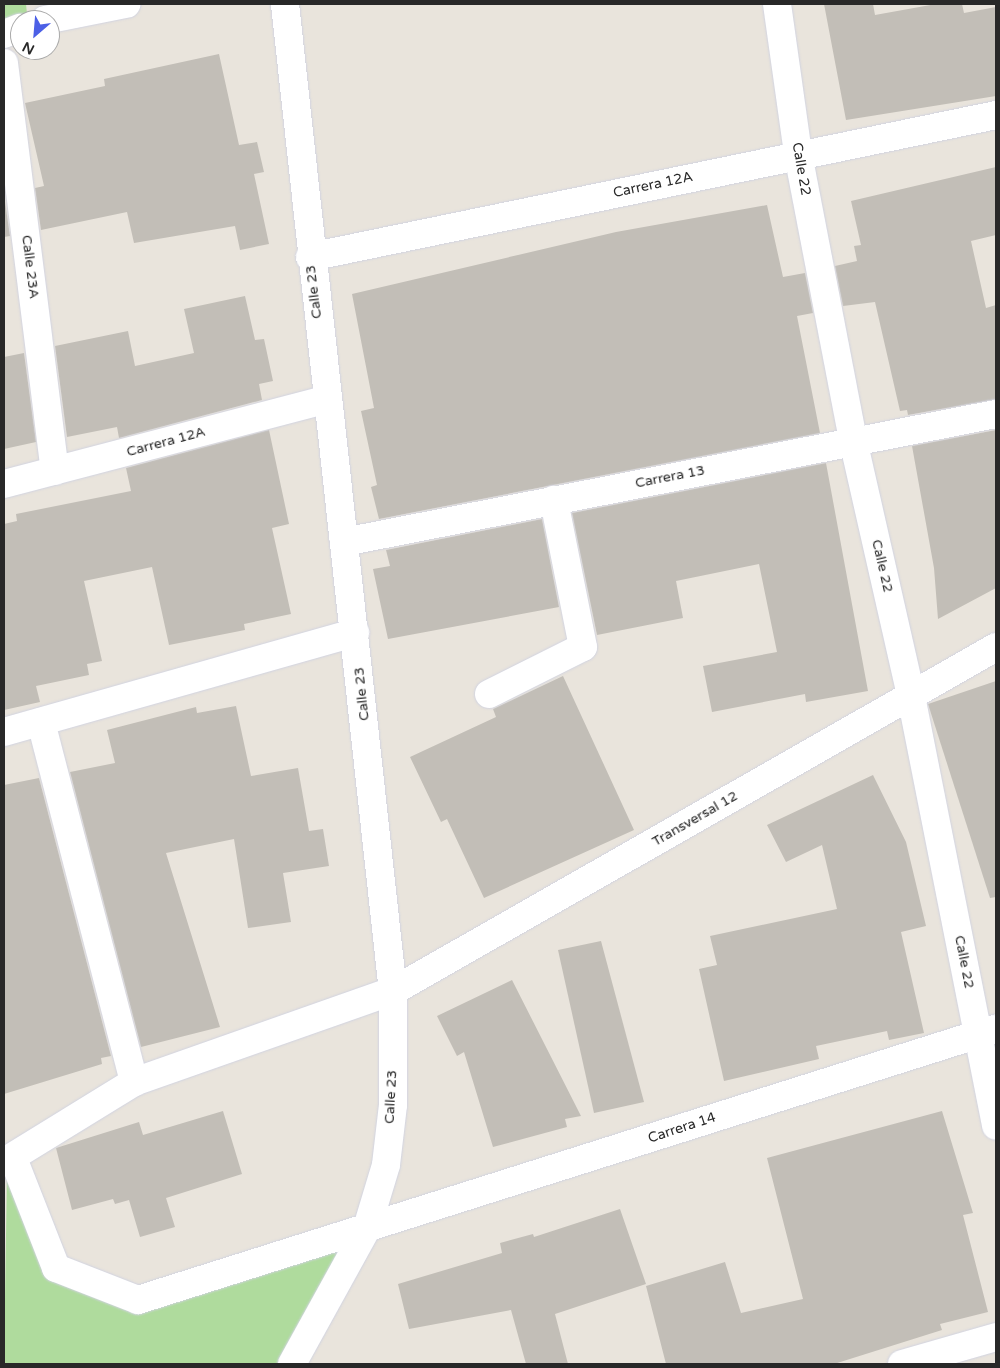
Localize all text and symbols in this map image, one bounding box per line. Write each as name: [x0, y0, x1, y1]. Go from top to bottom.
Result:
north arrow: [10, 10, 60, 60]
text: N: [20, 38, 37, 58]
street label: Calle 22: [788, 141, 814, 197]
street label: Carrera 12A: [612, 168, 694, 202]
street label: Calle 23A: [18, 234, 42, 300]
street label: Calle 23: [302, 264, 326, 320]
street label: Carrera 12A: [125, 423, 207, 461]
street label: Carrera 13: [634, 462, 706, 492]
street label: Calle 22: [868, 538, 896, 594]
street label: Calle 23: [351, 666, 373, 722]
street label: Transversal 12: [649, 788, 741, 850]
street label: Calle 22: [951, 934, 977, 990]
street label: Calle 23: [381, 1070, 401, 1124]
street label: Carrera 14: [646, 1109, 718, 1147]

